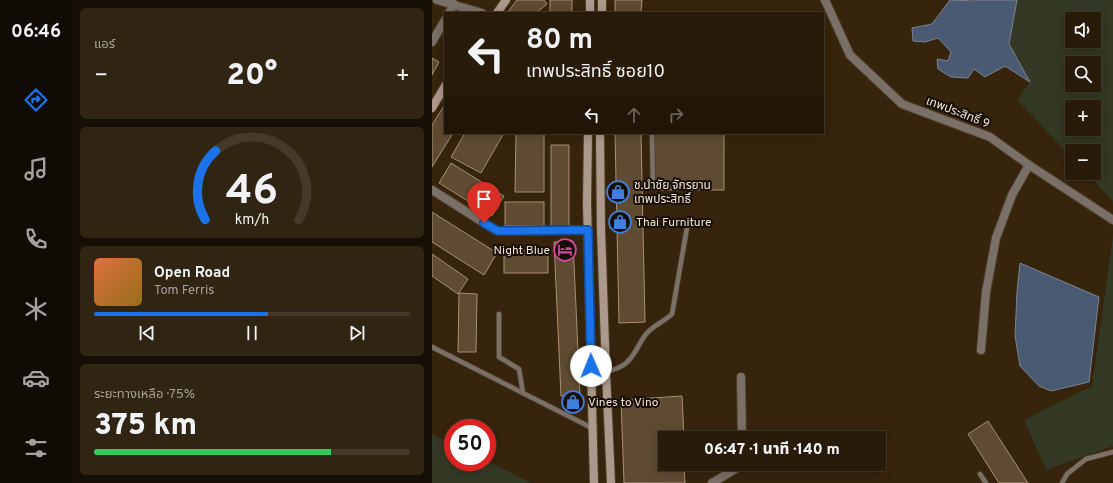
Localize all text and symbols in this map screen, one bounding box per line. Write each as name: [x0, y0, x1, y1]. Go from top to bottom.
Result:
map controls: [1065, 12, 1101, 180]
button: sound: [1065, 12, 1101, 48]
text: 06:46: [11, 21, 61, 44]
text: 80 m: [526, 23, 593, 59]
icon: left: [460, 28, 512, 80]
text: แอร์: [94, 37, 115, 53]
button: search: [1065, 56, 1101, 92]
text: 20°: [227, 58, 277, 95]
text: เทพประสิทธิ์ ซอย10: [526, 61, 665, 84]
text: −: [94, 63, 108, 90]
text: +: [396, 63, 410, 90]
icon: directions: [22, 86, 50, 114]
street label: เทพประสิทธิ์ 9: [923, 93, 992, 132]
button: +: [1065, 100, 1101, 136]
icon: left: [581, 104, 603, 126]
icon: ahead: [623, 104, 645, 126]
icon: right: [665, 104, 687, 126]
button: −: [1065, 144, 1101, 180]
icon: music: [22, 155, 50, 183]
text: 46: [226, 166, 278, 219]
place label: ช.นำชัย จักรยาน เทพประสิทธิ์: [634, 178, 711, 208]
shop icon: ช.นำชัย จักรยาน เทพประสิทธิ์: [605, 179, 631, 205]
pin: [467, 182, 501, 223]
icon: arrive: [473, 188, 495, 210]
shop icon: Thai Furniture: [607, 209, 633, 235]
text: km/h: [235, 211, 269, 229]
place label: Thai Furniture: [636, 215, 711, 231]
icon: phone: [22, 225, 50, 253]
hotel icon: Night Blue: [552, 237, 578, 263]
place label: Night Blue: [494, 243, 550, 259]
text: Open Road: [154, 264, 230, 283]
text: Tom Ferris: [154, 283, 214, 299]
icon: climate: [22, 295, 50, 323]
icon: previous: [136, 322, 158, 344]
icon: pause: [241, 322, 263, 344]
icon: next: [346, 322, 368, 344]
position arrow: [570, 345, 612, 387]
icon: car: [22, 364, 50, 392]
text: ระยะทางเหลือ · 75%: [94, 387, 195, 403]
shop icon: Vines to Vino: [560, 389, 586, 415]
place label: Vines to Vino: [588, 395, 659, 411]
text: 375 km: [94, 408, 197, 445]
speed limit sign: 50: [444, 419, 496, 471]
icon: filters: [22, 434, 50, 462]
text: 06:47 · 1 นาที · 140 m: [704, 441, 840, 460]

